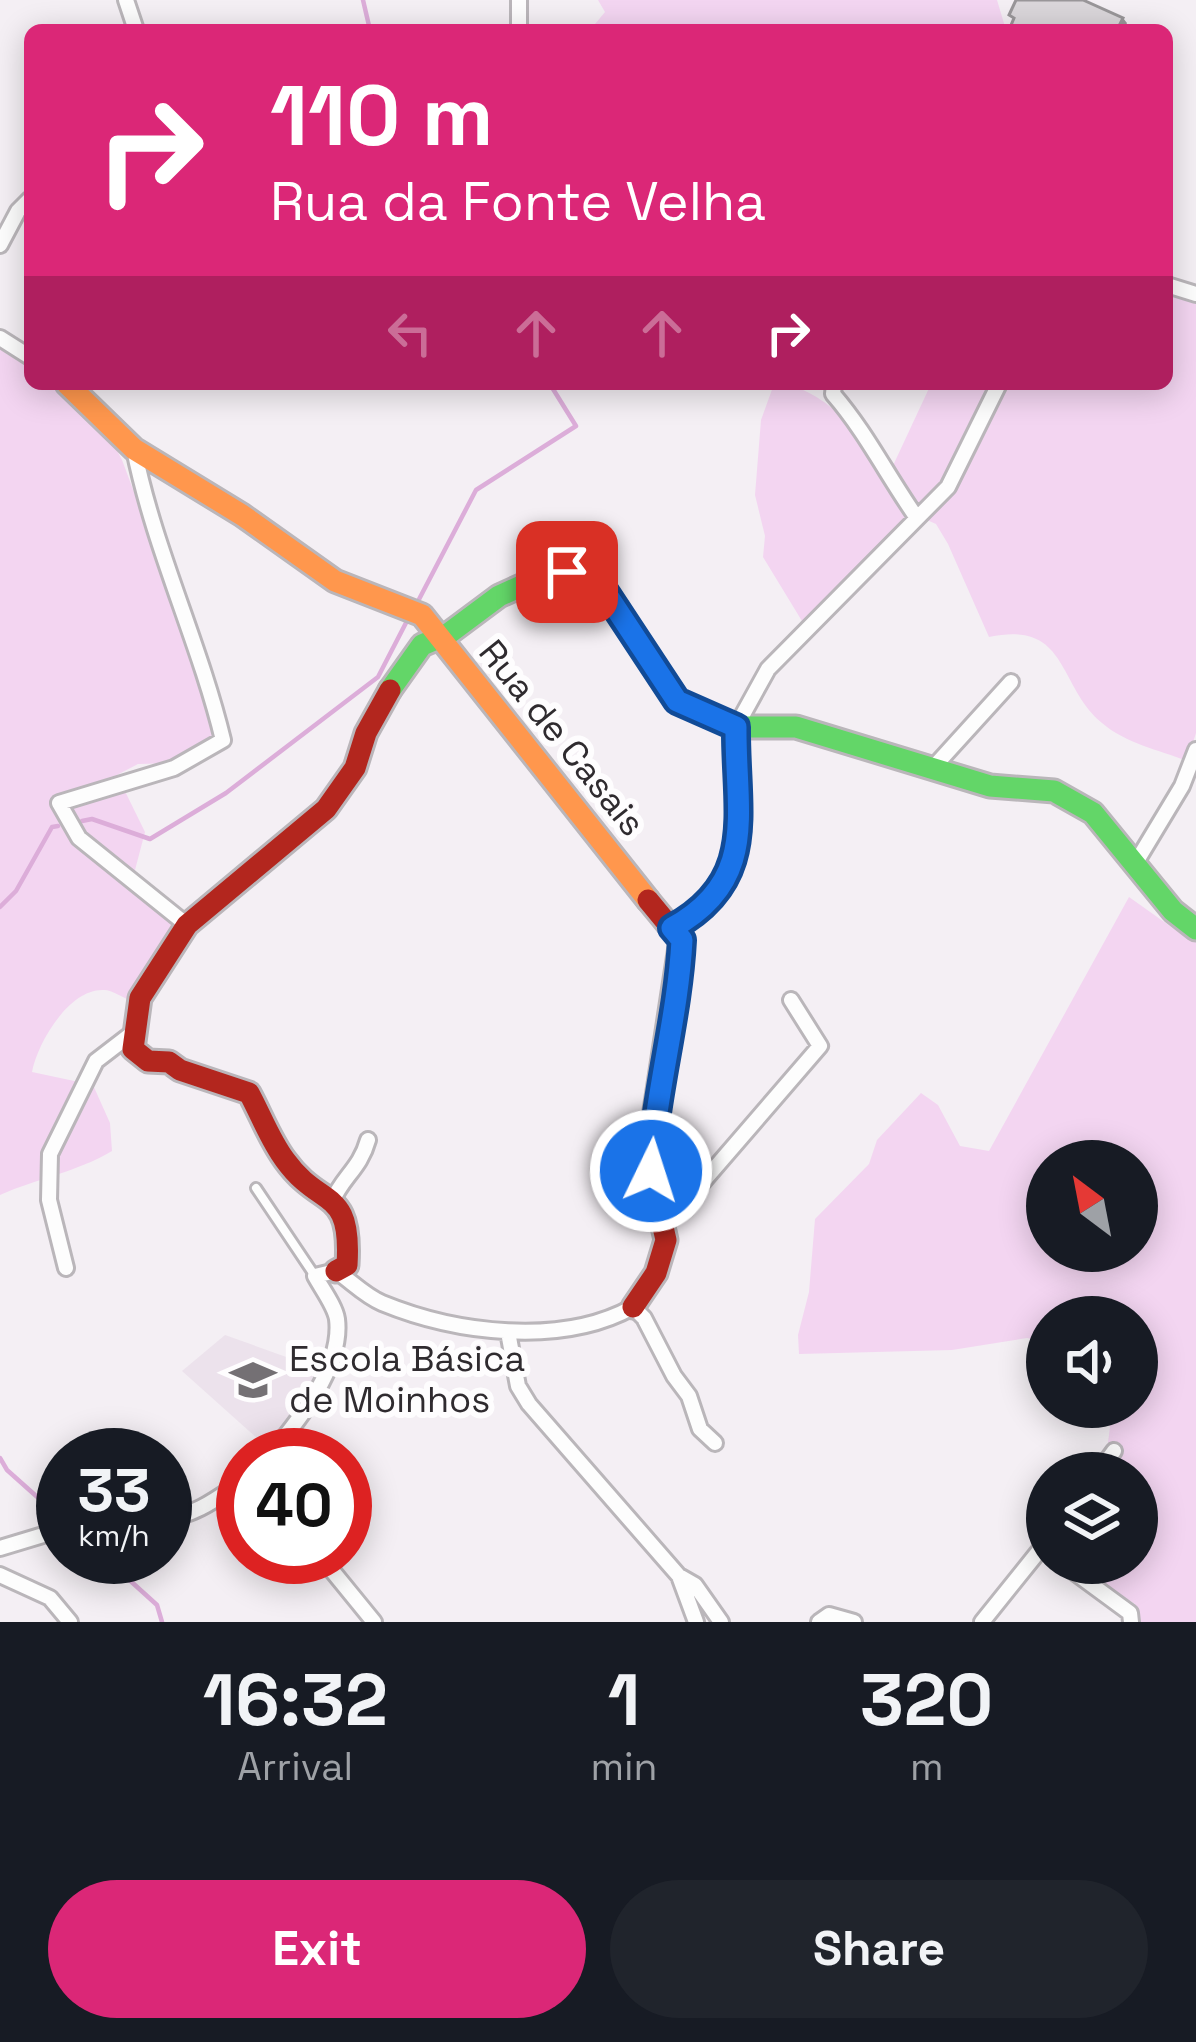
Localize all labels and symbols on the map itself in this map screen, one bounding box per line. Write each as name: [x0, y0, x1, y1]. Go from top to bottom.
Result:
pin: [516, 521, 618, 623]
street label: Rua de Casais: [469, 630, 655, 846]
position arrow: [588, 1108, 714, 1234]
north arrow: [1026, 1140, 1158, 1272]
place label: Escola Básica de Moinhos: [289, 1336, 525, 1423]
school or university icon: Escola Básica de Moinhos: [228, 1355, 278, 1405]
speed limit sign: 40: [216, 1428, 372, 1584]

